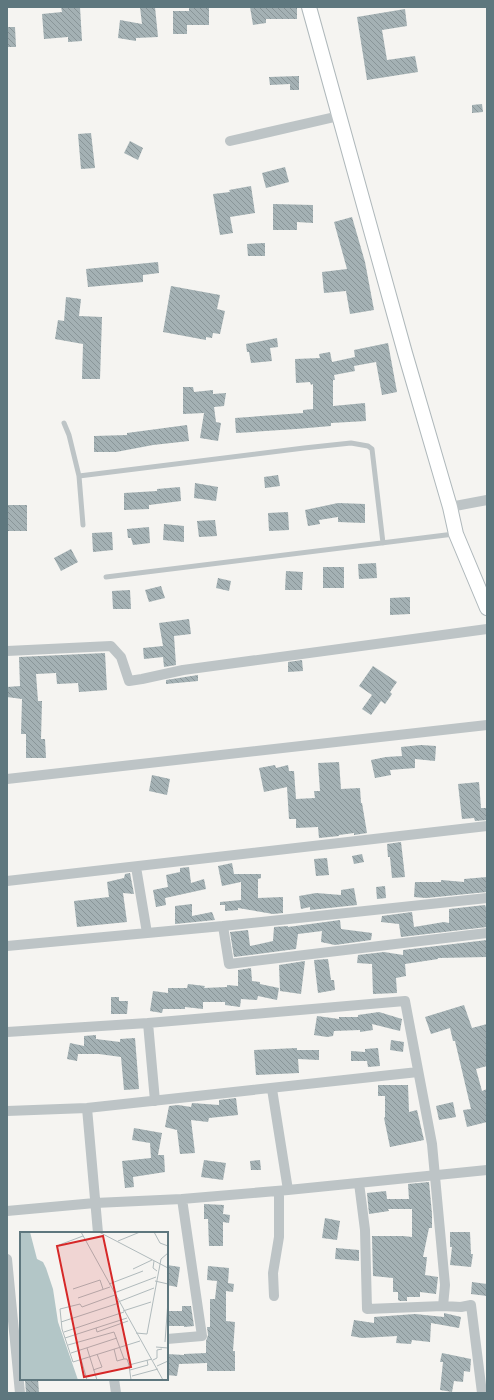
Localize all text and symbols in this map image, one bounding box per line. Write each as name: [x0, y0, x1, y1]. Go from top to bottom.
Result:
inset map: [20, 1232, 168, 1380]

